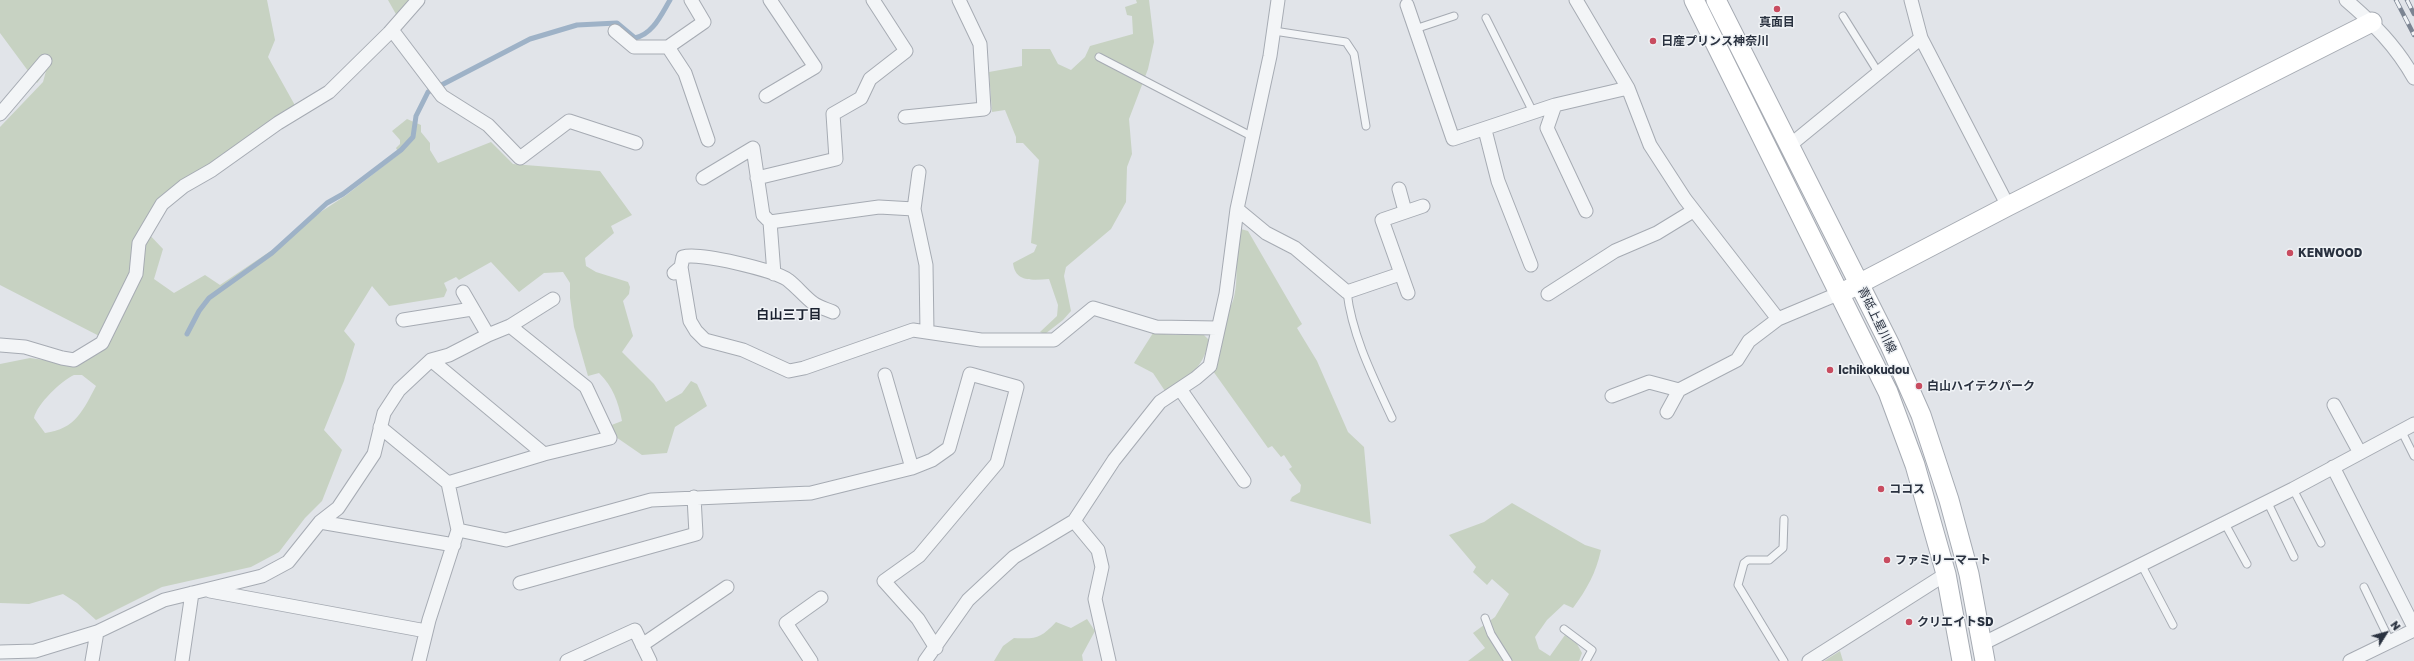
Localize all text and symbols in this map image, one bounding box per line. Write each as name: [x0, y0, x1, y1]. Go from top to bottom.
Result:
marker: 真面目: [1772, 4, 1782, 14]
place label: 真面目: [1759, 15, 1795, 29]
place label: 日産プリンス神奈川: [1661, 34, 1769, 48]
marker: 日産プリンス神奈川: [1648, 36, 1658, 46]
place label: KENWOOD: [2298, 246, 2362, 260]
marker: KENWOOD: [2285, 248, 2295, 258]
street label: 青砥上星川線: [1855, 284, 1899, 356]
district label: 白山三丁目: [757, 307, 821, 323]
place label: Ichikokudou: [1838, 363, 1909, 377]
marker: Ichikokudou: [1825, 365, 1835, 375]
place label: 白山ハイテクパーク: [1927, 379, 2035, 393]
marker: 白山ハイテクパーク: [1914, 381, 1924, 391]
place label: ココス: [1889, 482, 1925, 496]
marker: ココス: [1876, 484, 1886, 494]
place label: ファミリーマート: [1895, 553, 1991, 567]
marker: ファミリーマート: [1882, 555, 1892, 565]
north arrow: [2366, 613, 2406, 653]
place label: クリエイトSD: [1917, 615, 1994, 629]
marker: クリエイトSD: [1904, 617, 1914, 627]
text: N: [2388, 618, 2404, 633]

